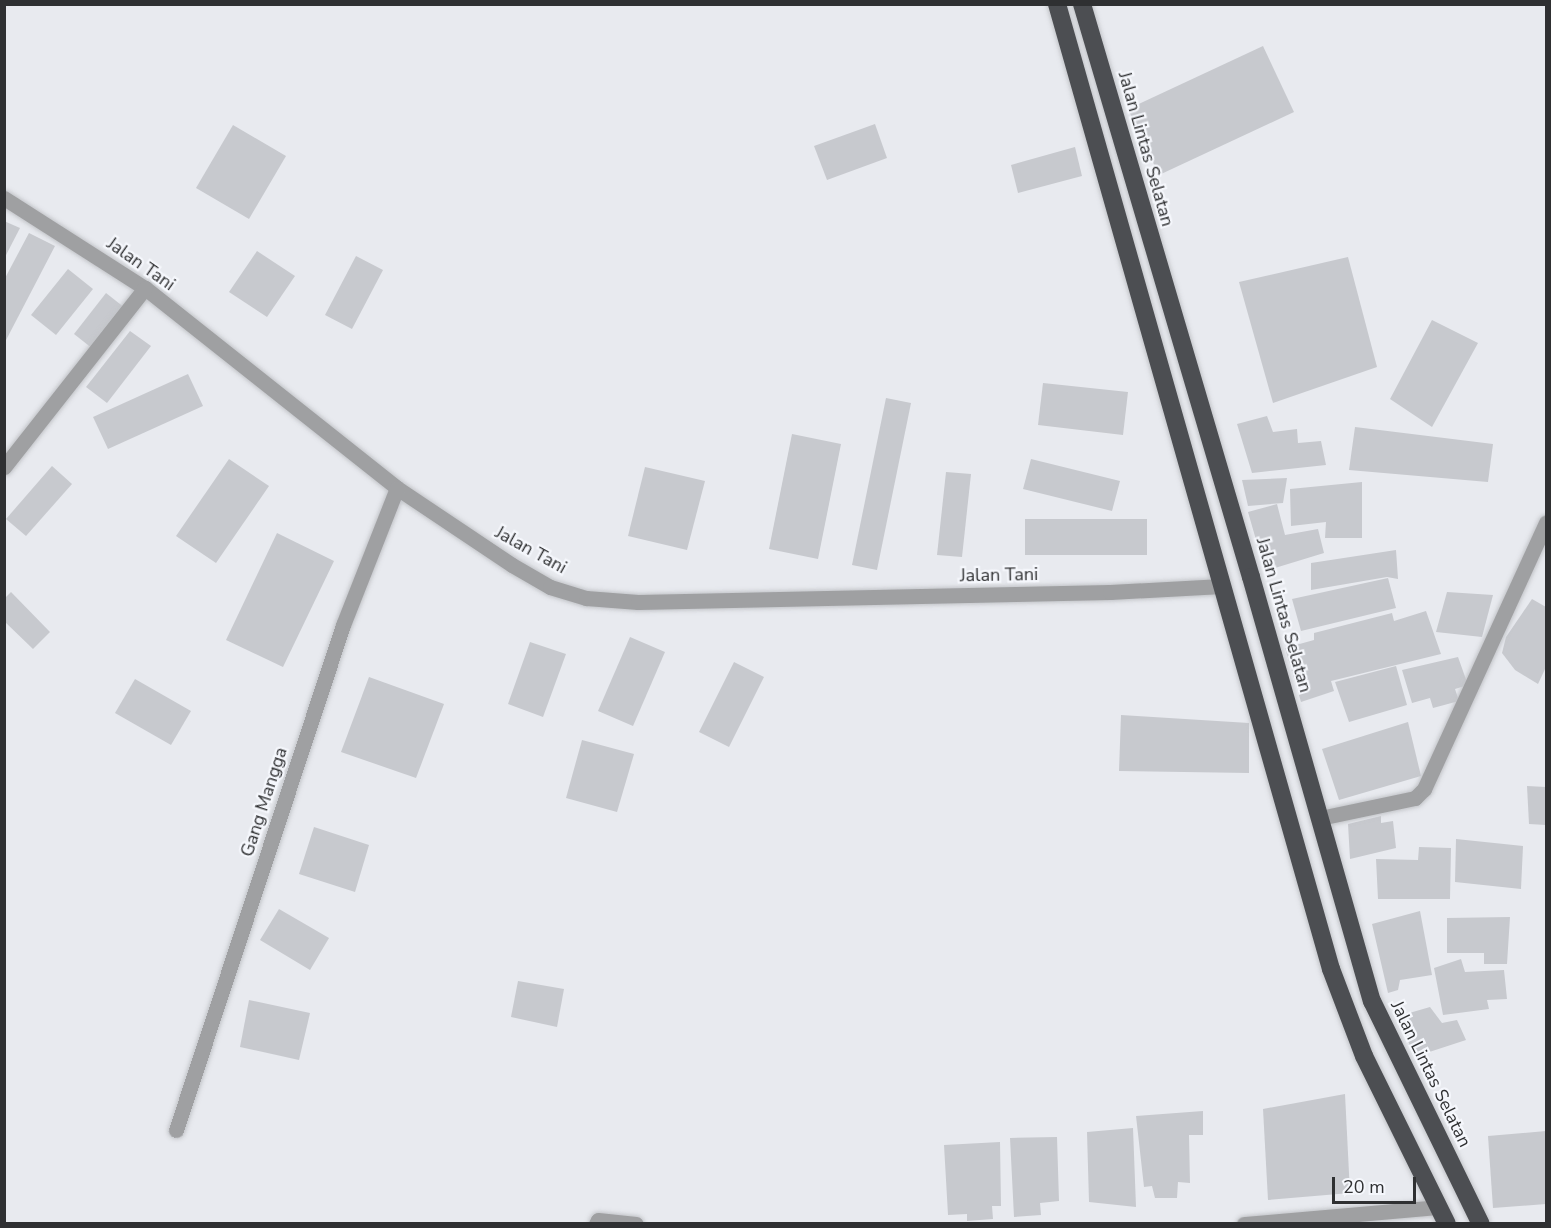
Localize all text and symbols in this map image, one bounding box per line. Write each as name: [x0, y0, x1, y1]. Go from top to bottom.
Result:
street label: Jalan Lintas Selatan: [1114, 69, 1178, 229]
street label: Jalan Tani: [103, 233, 179, 295]
street label: Jalan Tani: [491, 522, 571, 578]
street label: Jalan Lintas Selatan: [1252, 535, 1316, 695]
street label: Jalan Tani: [960, 564, 1038, 586]
street label: Gang Mangga: [236, 745, 292, 859]
street label: Jalan Lintas Selatan: [1386, 997, 1476, 1151]
scale bar: [1335, 1165, 1419, 1203]
text: 20 m: [1343, 1175, 1385, 1199]

